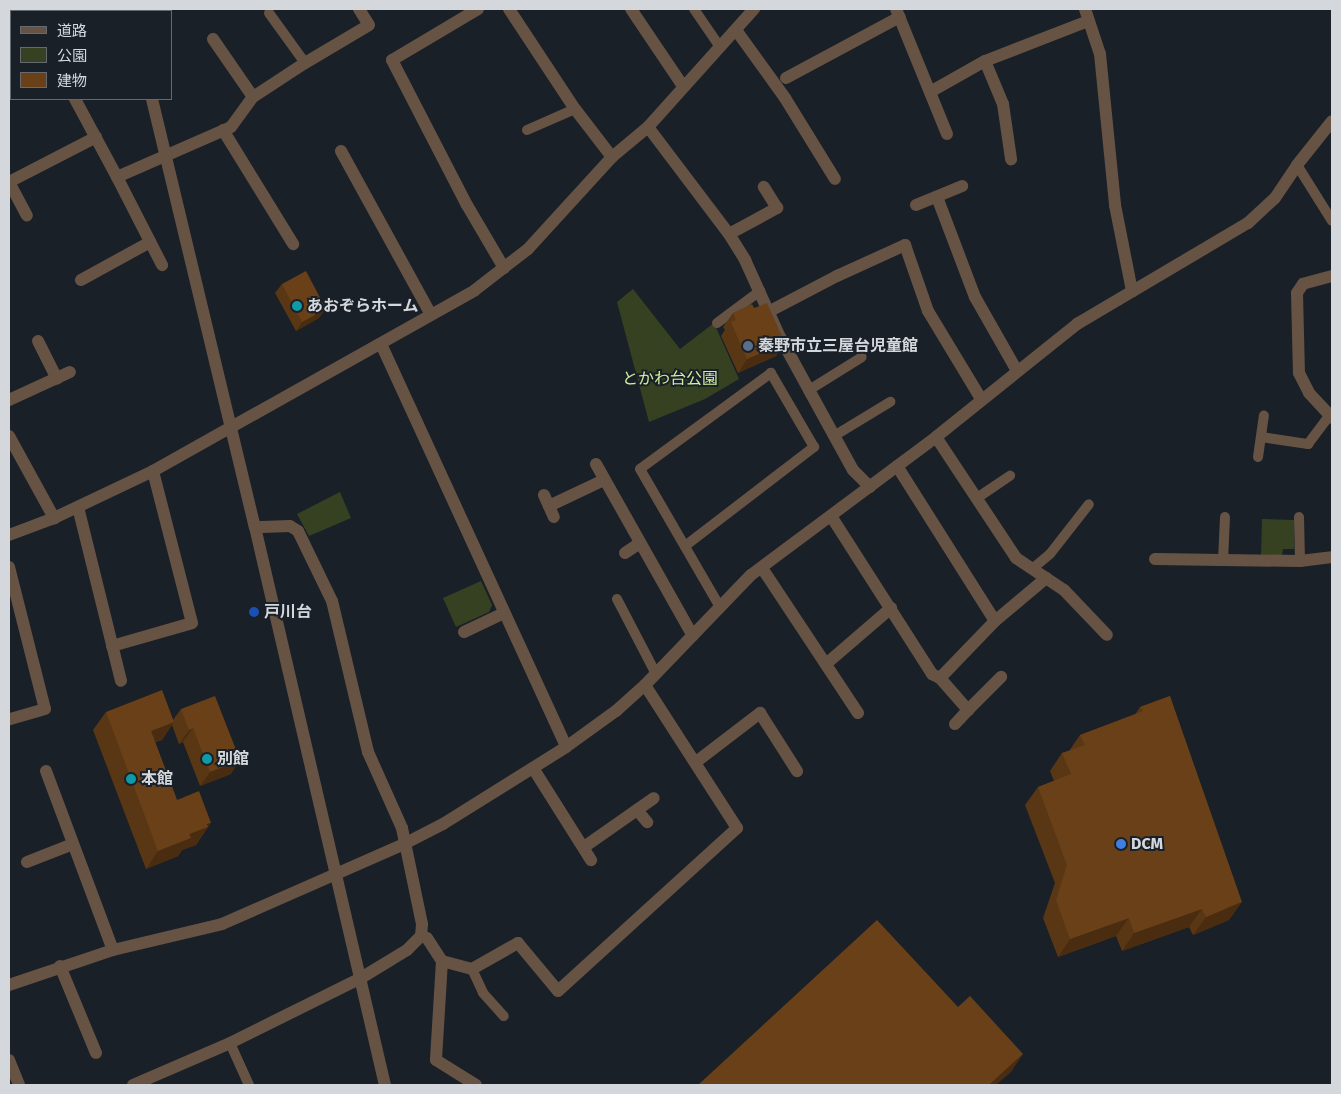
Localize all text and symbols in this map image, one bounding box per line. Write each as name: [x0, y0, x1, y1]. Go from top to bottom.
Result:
legend: [10, 10, 172, 100]
text: 道路: [57, 22, 87, 40]
text: 公園: [57, 47, 87, 65]
text: 建物: [57, 72, 87, 90]
place label: あおぞらホーム: [307, 296, 419, 316]
marker: あおぞらホーム: [291, 300, 303, 312]
place label: 秦野市立三屋台児童館: [758, 336, 918, 356]
marker: 秦野市立三屋台児童館: [742, 340, 754, 352]
park label: とかわ台公園: [622, 369, 718, 389]
place label: 戸川台: [264, 602, 312, 622]
marker: 戸川台: [248, 606, 260, 618]
place label: 別館: [217, 749, 249, 769]
marker: 別館: [201, 753, 213, 765]
place label: 本館: [141, 769, 173, 789]
marker: 本館: [125, 773, 137, 785]
place label: DCM: [1131, 834, 1163, 854]
marker: DCM: [1115, 838, 1127, 850]

